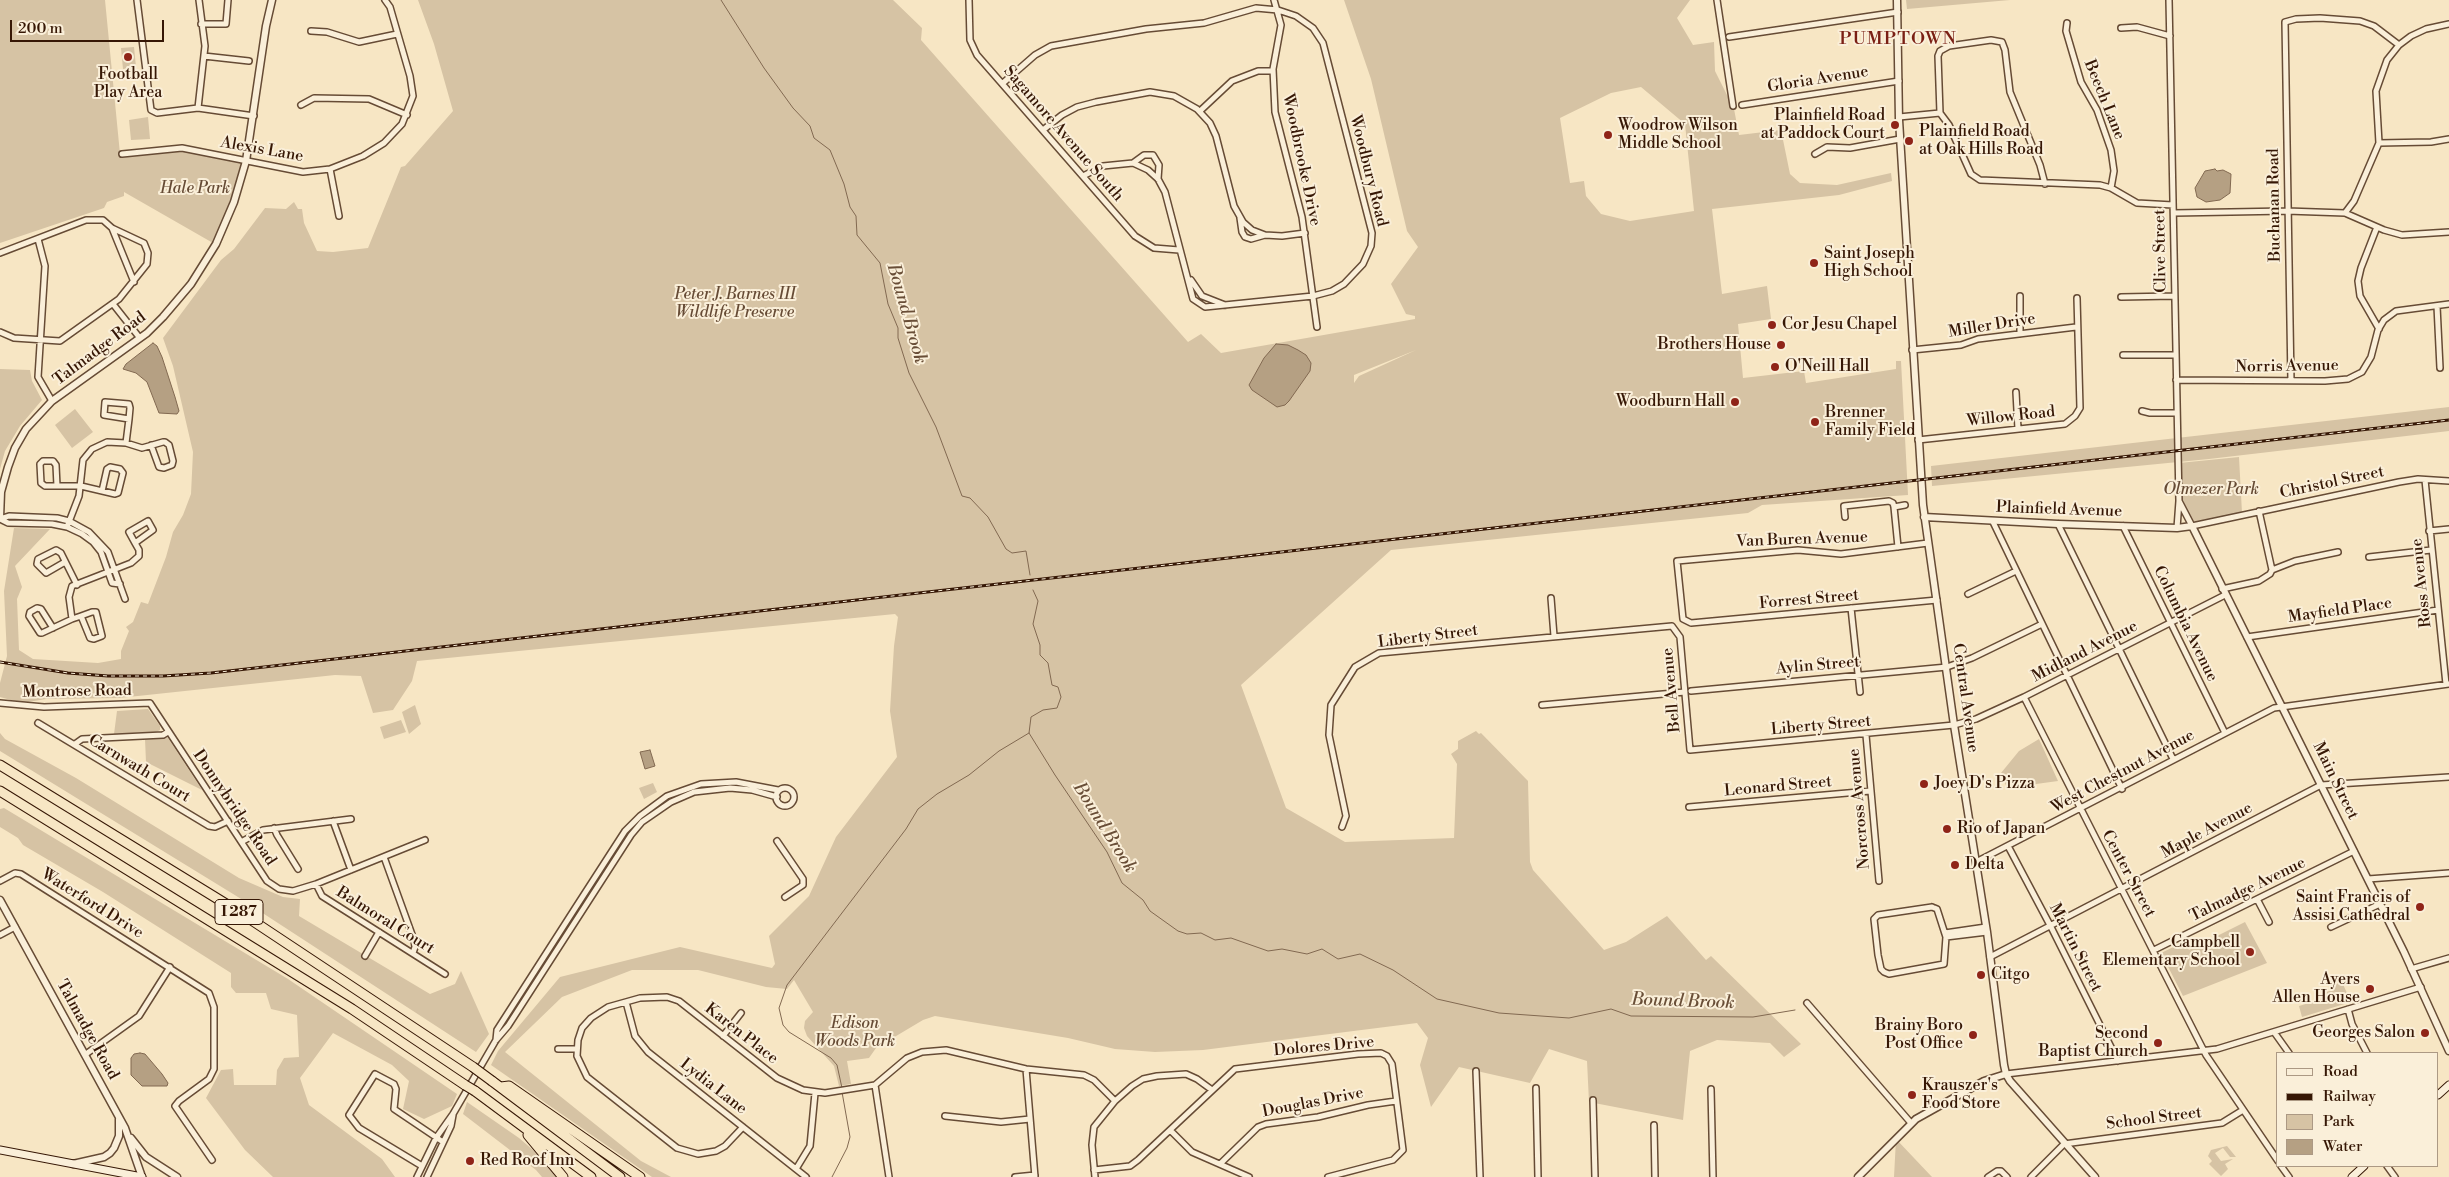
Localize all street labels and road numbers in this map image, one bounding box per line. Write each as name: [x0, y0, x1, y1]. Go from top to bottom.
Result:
street label: Beech Lane: [2079, 57, 2129, 143]
street label: Sagamore Avenue South: [999, 62, 1127, 206]
street label: Gloria Avenue: [1766, 63, 1870, 97]
street label: Woodbrooke Drive: [1278, 92, 1324, 228]
street label: Woodbury Road: [1345, 113, 1391, 229]
street label: Alexis Lane: [219, 133, 305, 167]
street label: Buchanan Road: [2264, 148, 2286, 262]
street label: Clive Street: [2151, 209, 2171, 293]
street label: Talmadge Road: [50, 308, 150, 390]
street label: Miller Drive: [1947, 310, 2037, 342]
street label: Norris Avenue: [2235, 356, 2339, 378]
street label: Willow Road: [1966, 403, 2056, 431]
street label: Christol Street: [2278, 463, 2386, 503]
street label: Plainfield Avenue: [1996, 498, 2122, 522]
street label: Van Buren Avenue: [1736, 528, 1868, 552]
street label: Ross Avenue: [2408, 537, 2436, 629]
street label: Columbia Avenue: [2149, 563, 2221, 685]
street label: Forrest Street: [1758, 586, 1860, 614]
street label: Mayfield Place: [2287, 594, 2393, 628]
street label: Midland Avenue: [2029, 617, 2141, 687]
street label: Liberty Street: [1377, 621, 1479, 653]
street label: Central Avenue: [1948, 642, 1982, 754]
street label: Bell Avenue: [1659, 647, 1685, 733]
street label: Aylin Street: [1775, 653, 1861, 679]
street label: Montrose Road: [22, 681, 132, 703]
street label: Liberty Street: [1770, 712, 1872, 740]
street label: West Chestnut Avenue: [2048, 726, 2198, 818]
street label: Carnwath Court: [84, 731, 194, 807]
street label: Main Street: [2308, 739, 2362, 823]
street label: Donnybridge Road: [188, 746, 280, 870]
street label: Norcross Avenue: [1845, 748, 1875, 870]
street label: Leonard Street: [1723, 773, 1833, 801]
street label: Maple Avenue: [2158, 799, 2256, 863]
street label: Center Street: [2097, 827, 2159, 921]
street label: Talmadge Avenue: [2187, 854, 2309, 926]
street label: Waterford Drive: [37, 865, 147, 943]
street label: Balmoral Court: [332, 883, 438, 959]
road number: I 287: [215, 900, 263, 924]
street label: Martin Street: [2044, 901, 2106, 995]
street label: Talmadge Road: [52, 977, 122, 1083]
street label: Karen Place: [700, 999, 782, 1069]
street label: Dolores Drive: [1273, 1033, 1375, 1061]
street label: Lydia Lane: [676, 1055, 750, 1119]
street label: Douglas Drive: [1261, 1084, 1365, 1122]
street label: School Street: [2105, 1104, 2203, 1134]

